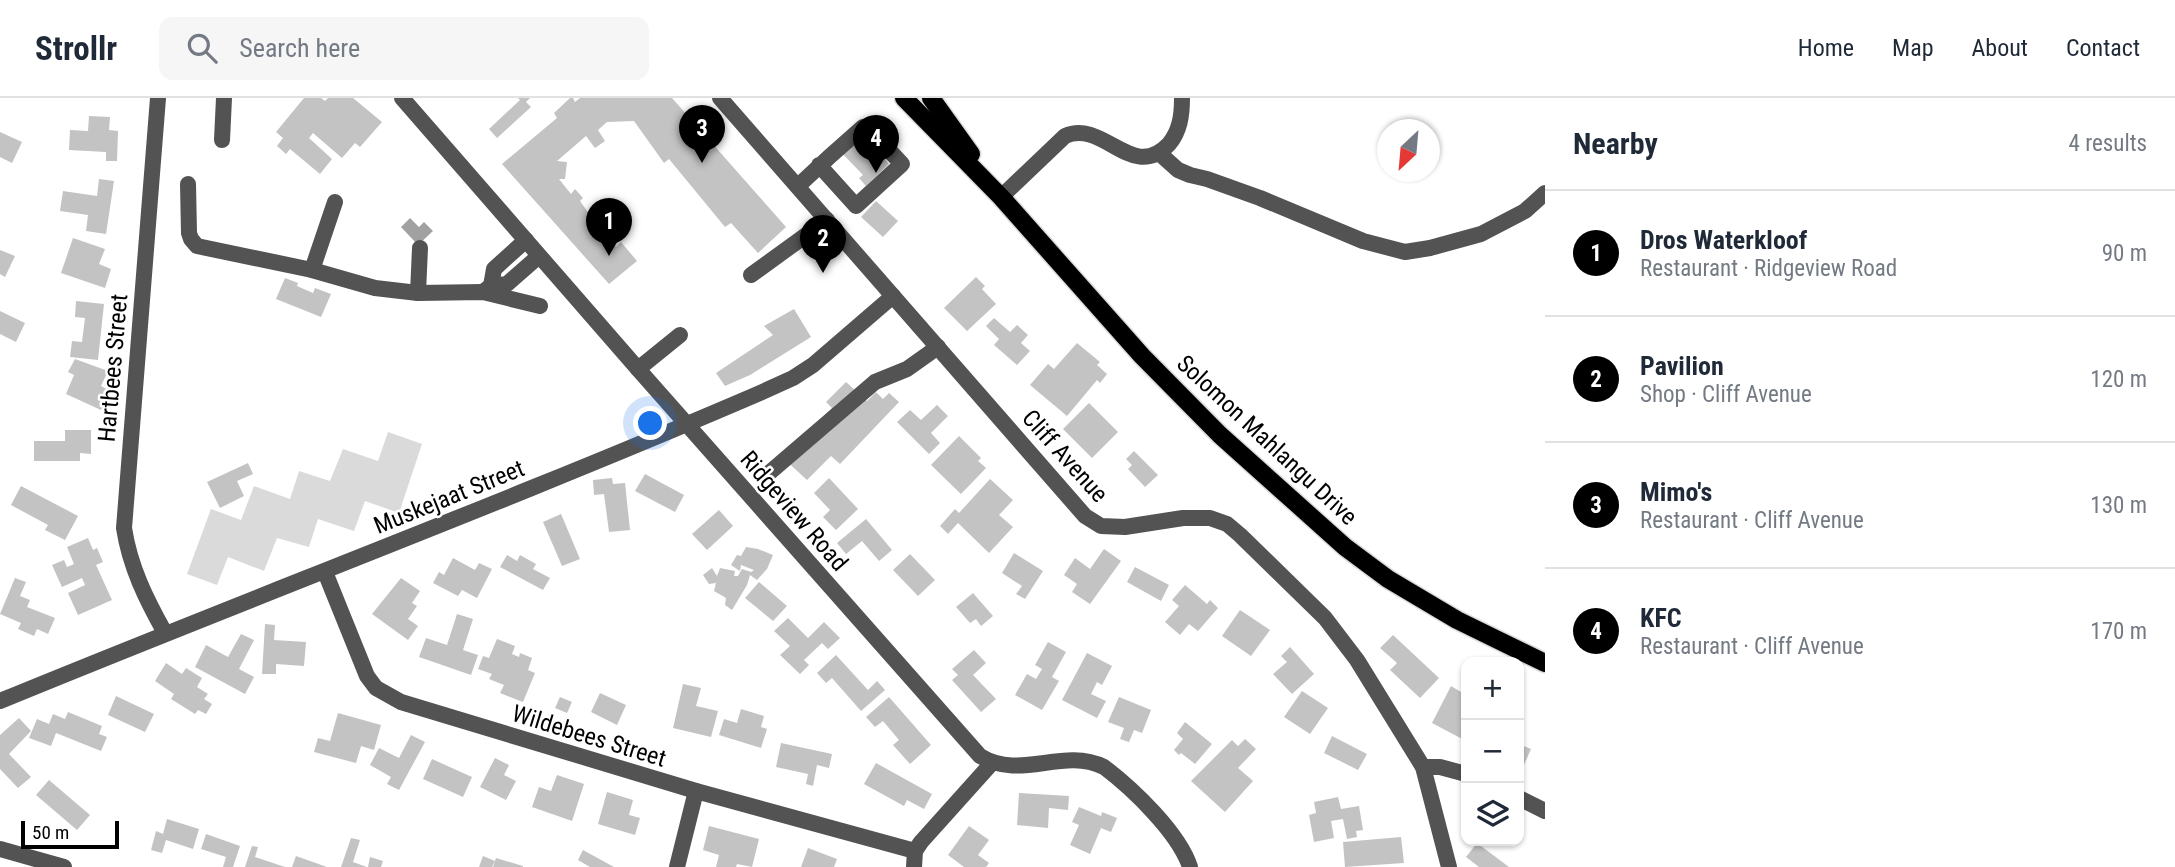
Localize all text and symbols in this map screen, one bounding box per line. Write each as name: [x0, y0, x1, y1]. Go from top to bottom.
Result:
search box: [159, 17, 649, 80]
text: Strollr: [35, 29, 117, 68]
icon: search: [183, 29, 221, 67]
text: Search here: [239, 33, 360, 63]
text: Home: [1798, 34, 1854, 62]
text: Map: [1892, 34, 1934, 62]
text: About: [1972, 34, 2028, 62]
text: Contact: [2066, 34, 2140, 62]
pin: 3: [679, 105, 725, 163]
pin: 4: [853, 115, 899, 173]
north arrow: [1377, 119, 1440, 182]
text: Nearby: [1573, 126, 1658, 161]
text: 4 results: [2069, 130, 2147, 157]
pin: 1: [586, 198, 632, 256]
pin: 2: [800, 215, 846, 273]
text: Dros Waterkloof: [1640, 225, 1807, 255]
text: 1: [1590, 240, 1602, 267]
text: 90 m: [2102, 240, 2147, 267]
text: Restaurant · Ridgeview Road: [1640, 255, 1897, 282]
street label: Hartbees Street: [93, 293, 133, 443]
street label: Solomon Mahlangu Drive: [1171, 349, 1363, 531]
text: Pavilion: [1640, 351, 1724, 381]
text: 2: [1590, 366, 1602, 393]
text: 120 m: [2090, 366, 2147, 393]
text: Shop · Cliff Avenue: [1640, 381, 1812, 408]
street label: Cliff Avenue: [1016, 404, 1114, 508]
your location: [633, 406, 667, 440]
street label: Ridgeview Road: [734, 445, 854, 577]
street label: Muskejaat Street: [370, 454, 528, 540]
text: Mimo's: [1640, 477, 1712, 507]
text: 3: [1590, 492, 1602, 519]
text: 130 m: [2090, 492, 2147, 519]
text: Restaurant · Cliff Avenue: [1640, 507, 1864, 534]
text: KFC: [1640, 603, 1682, 633]
text: 4: [1590, 618, 1602, 645]
text: 170 m: [2090, 618, 2147, 645]
text: Restaurant · Cliff Avenue: [1640, 633, 1864, 660]
map controls: [1461, 657, 1524, 846]
button: +: [1461, 657, 1524, 720]
street label: Wildebees Street: [509, 699, 669, 773]
button: −: [1461, 720, 1524, 783]
button: layers: [1461, 783, 1524, 846]
scale bar: [21, 818, 119, 850]
text: 50 m: [32, 821, 69, 844]

